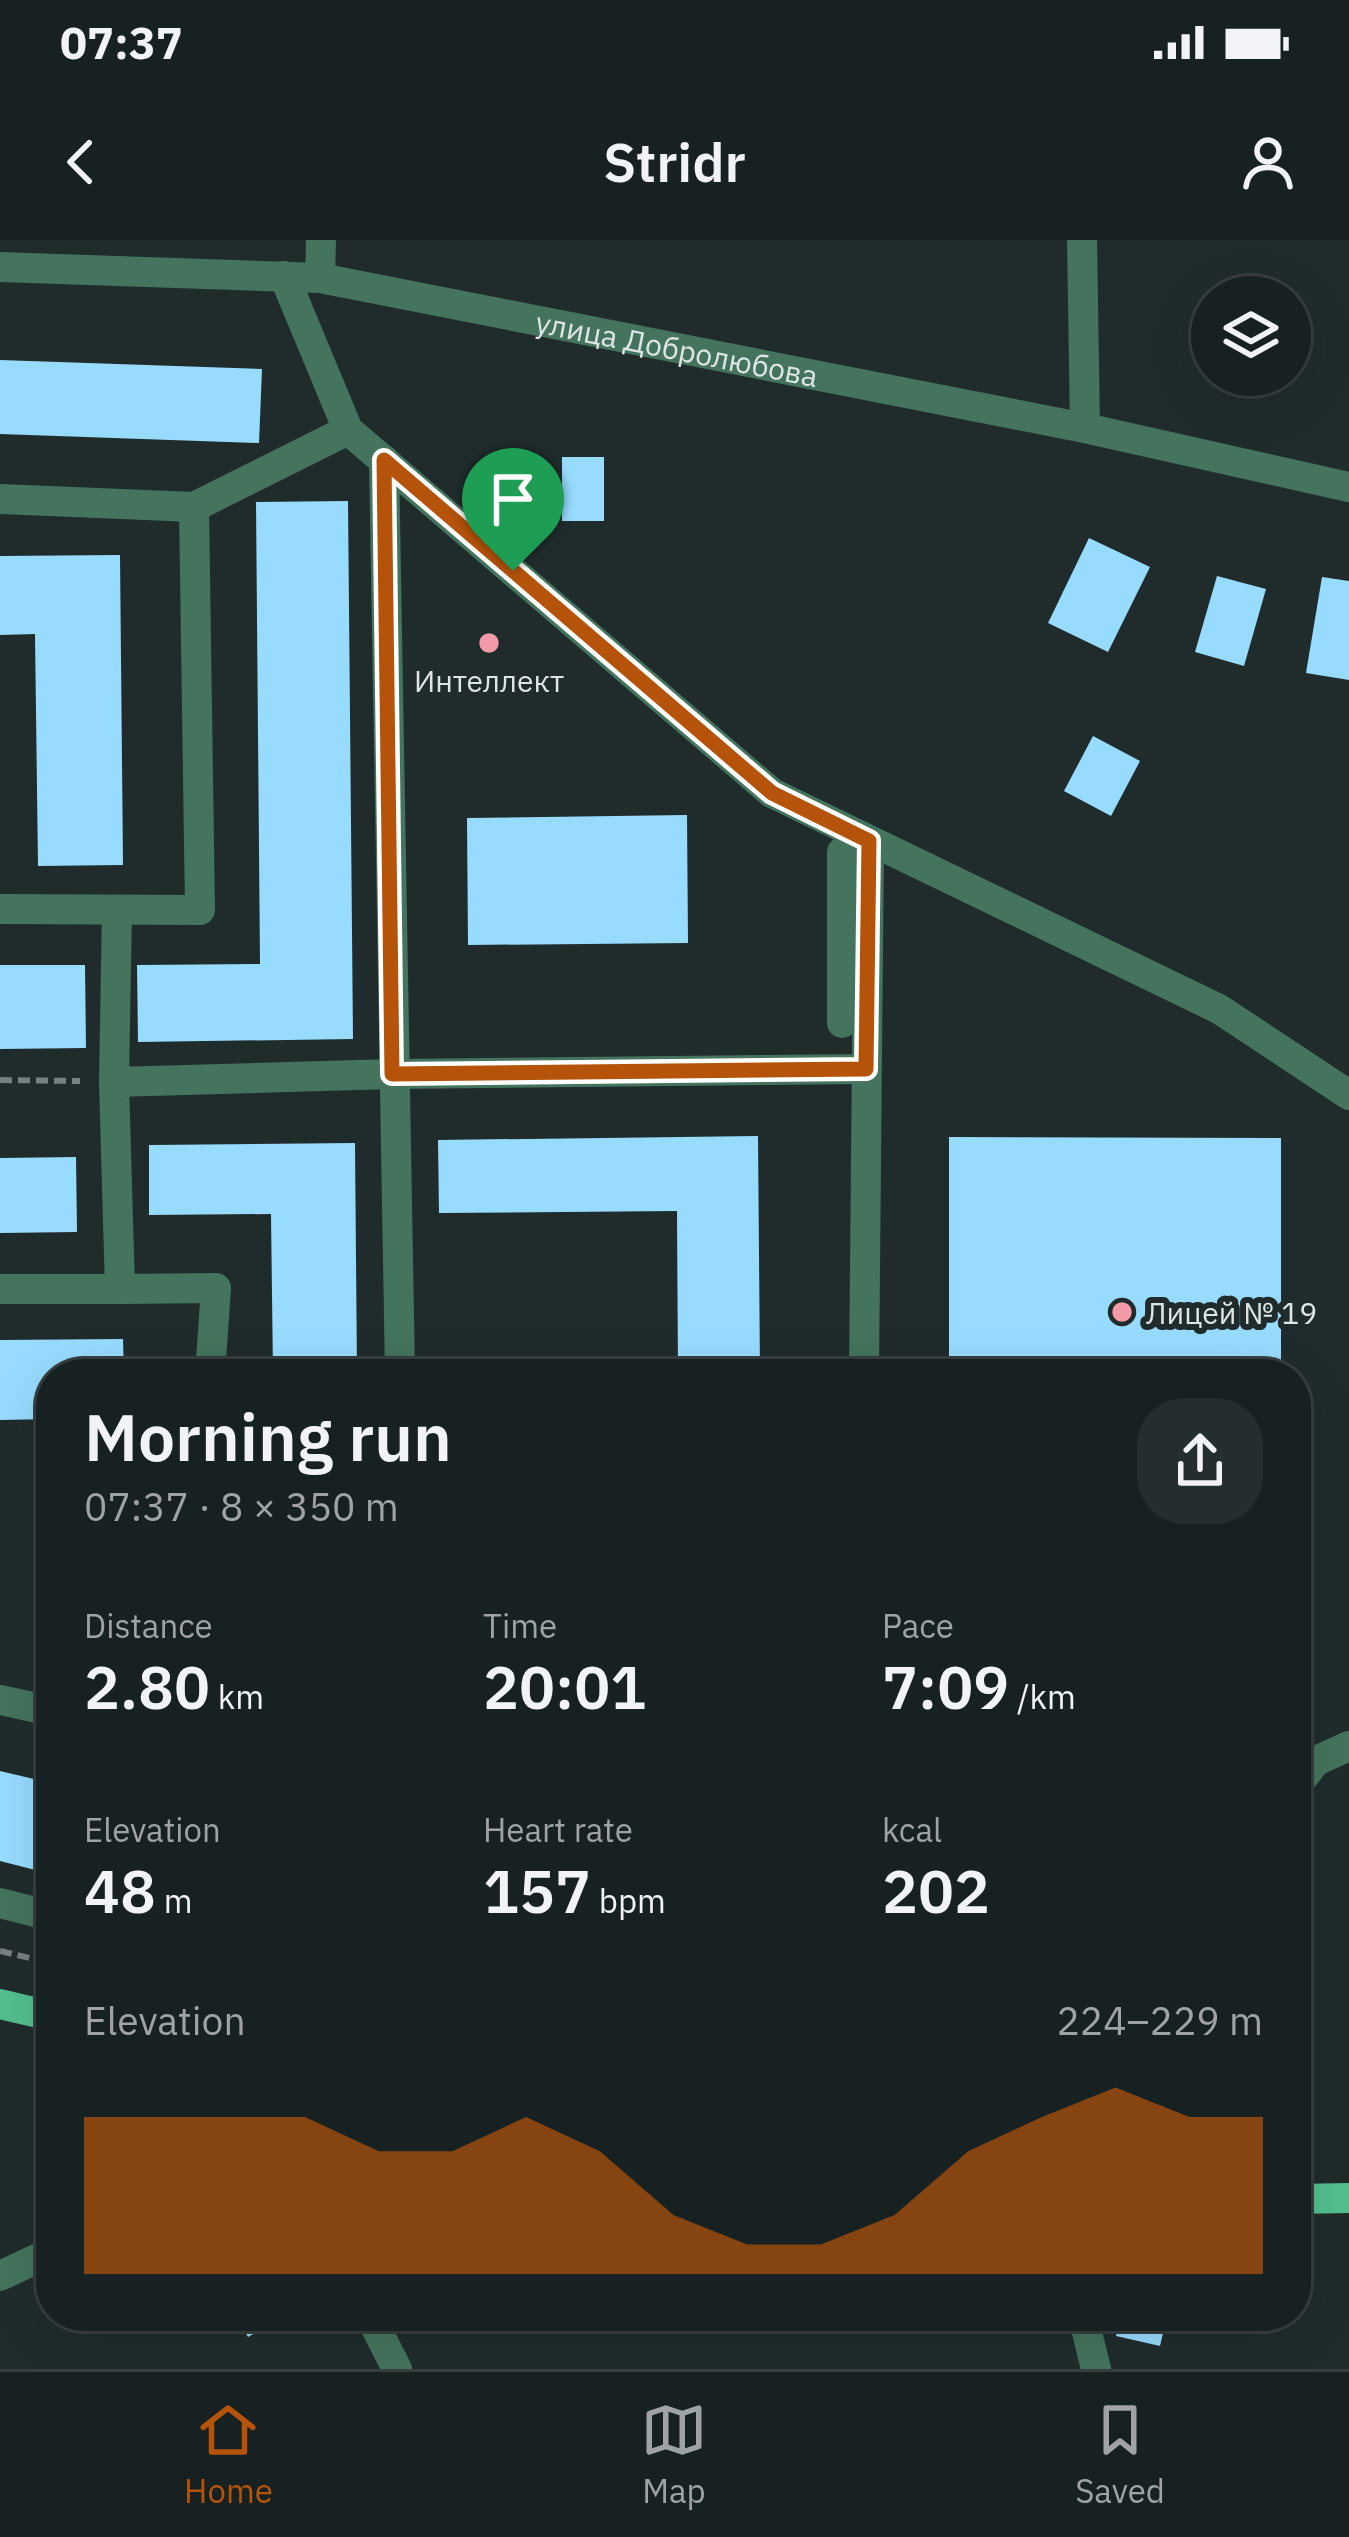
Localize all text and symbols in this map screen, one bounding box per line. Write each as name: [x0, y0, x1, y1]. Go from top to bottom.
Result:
text: 07:37: [60, 13, 183, 71]
text: Stridr: [603, 127, 746, 197]
icon: back: [48, 129, 114, 195]
icon: person: [1235, 129, 1301, 195]
map controls: [1191, 276, 1311, 396]
button: layers: [1191, 276, 1311, 396]
street label: улица Добролюбова: [533, 301, 821, 395]
pin: [462, 448, 564, 571]
icon: arrive: [480, 466, 546, 532]
marker: Интеллект: [476, 630, 502, 656]
place label: Интеллект: [414, 661, 564, 700]
place label: Лицей № 19: [1146, 1293, 1317, 1332]
marker: Лицей № 19: [1109, 1299, 1135, 1325]
text: Morning run: [84, 1393, 452, 1479]
button: share: [1137, 1398, 1263, 1524]
text: 07:37 · 8 × 350 m: [84, 1481, 399, 1532]
text: Distance: [84, 1604, 213, 1647]
text: Time: [483, 1604, 557, 1647]
text: Pace: [882, 1604, 954, 1647]
text: 2.80: [84, 1647, 210, 1726]
text: 20:01: [483, 1647, 646, 1726]
text: 7:09: [882, 1647, 1009, 1726]
text: km: [210, 1675, 264, 1718]
text: /km: [1009, 1675, 1076, 1718]
text: Elevation: [84, 1808, 221, 1851]
text: Heart rate: [483, 1808, 633, 1851]
text: kcal: [882, 1808, 942, 1851]
text: 48: [84, 1851, 156, 1930]
text: 157: [483, 1851, 591, 1930]
text: 202: [882, 1851, 990, 1930]
text: m: [156, 1879, 193, 1922]
text: bpm: [591, 1879, 666, 1922]
text: Elevation: [84, 1995, 246, 2046]
text: 224–229 m: [1056, 1995, 1263, 2046]
tab: Home: [184, 2397, 273, 2512]
tab: Map: [641, 2397, 707, 2512]
tab: Saved: [1075, 2397, 1165, 2512]

